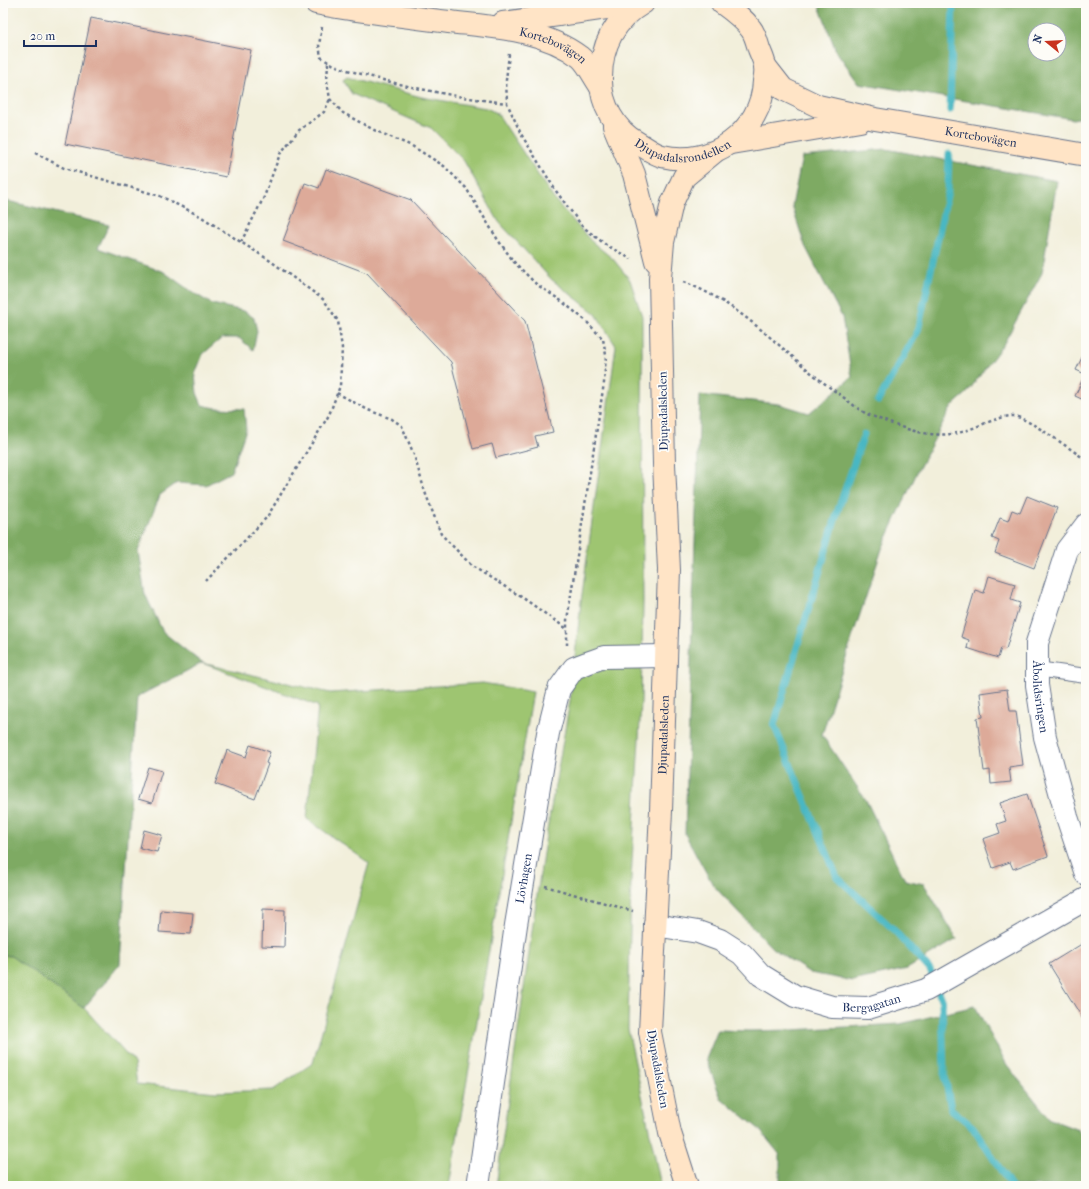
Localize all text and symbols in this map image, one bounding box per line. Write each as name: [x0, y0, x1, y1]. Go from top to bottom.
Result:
scale bar: [24, 22, 96, 48]
north arrow: [1027, 22, 1067, 62]
street label: Kortebovägen: [518, 25, 590, 66]
text: 20 m: [30, 29, 55, 43]
text: N: [1030, 32, 1046, 45]
street label: Kortebovägen: [944, 124, 1018, 150]
street label: Djupadalsrondellen: [633, 133, 733, 147]
text: Djupadalsrondellen: [632, 136, 734, 165]
street label: Djupadalsleden: [655, 371, 671, 451]
street label: Åbolidsringen: [1030, 659, 1051, 734]
street label: Djupadalsleden: [655, 695, 672, 775]
street label: Lövhagen: [513, 852, 535, 905]
street label: Bergagatan: [842, 991, 902, 1015]
street label: Djupadalsleden: [644, 1029, 672, 1109]

